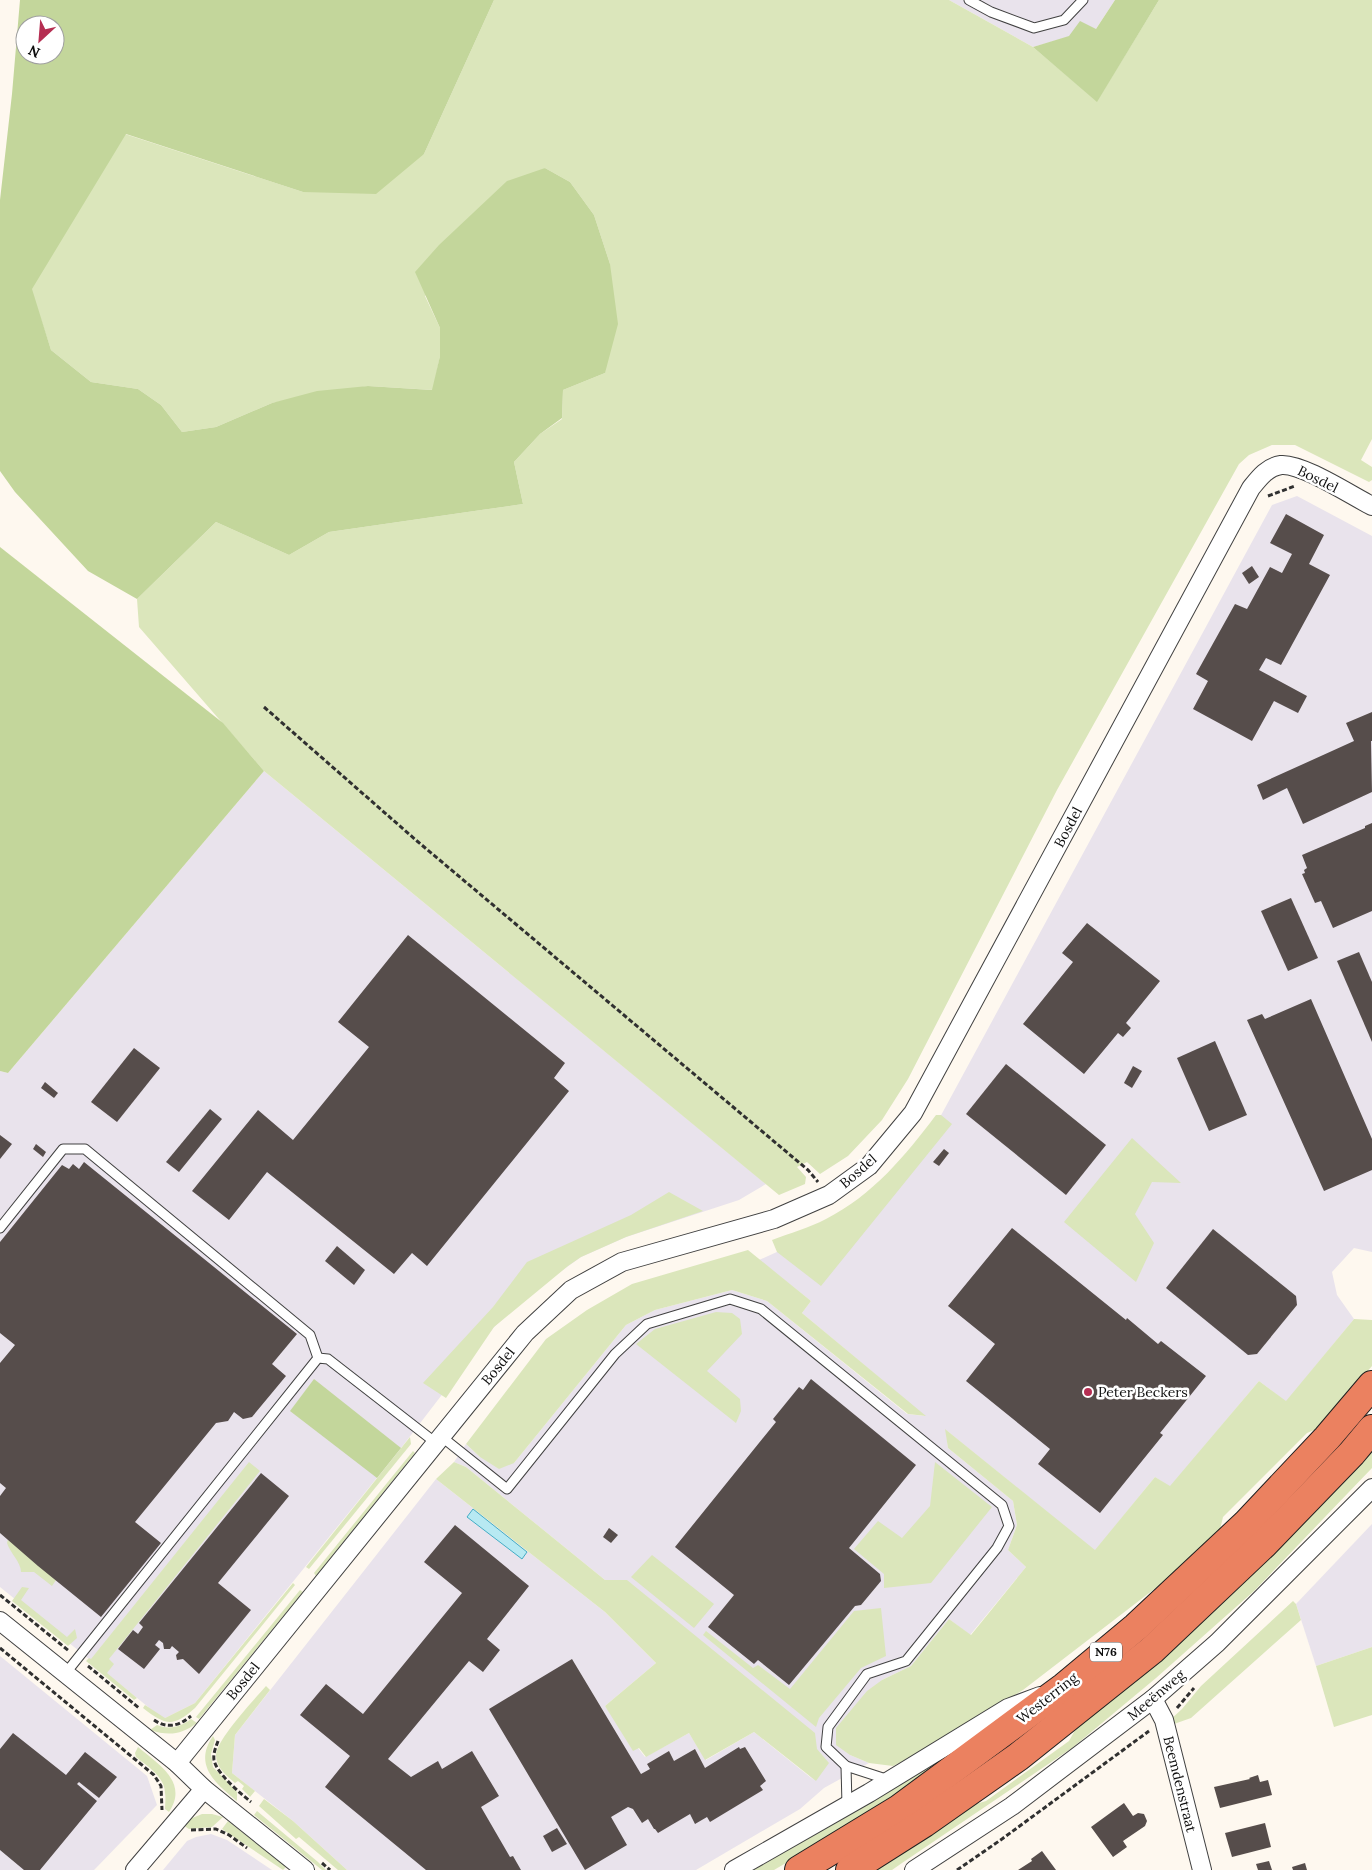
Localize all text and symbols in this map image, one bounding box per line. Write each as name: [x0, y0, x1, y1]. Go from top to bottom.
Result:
north arrow: [15, 15, 65, 65]
text: N: [25, 41, 43, 62]
street label: Bosdel: [1295, 461, 1342, 497]
street label: Bosdel: [1050, 804, 1086, 850]
street label: Bosdel: [836, 1150, 880, 1192]
street label: Bosdel: [477, 1343, 519, 1388]
place label: Peter Beckers: [1098, 1383, 1188, 1401]
marker: Peter Beckers: [1082, 1386, 1094, 1398]
road number: N76: [1090, 1642, 1122, 1661]
street label: Bosdel: [222, 1658, 264, 1703]
street label: Meeënweg: [1123, 1665, 1189, 1724]
street label: Westerring: [1013, 1668, 1081, 1727]
street label: Beemdenstraat: [1159, 1734, 1201, 1834]

